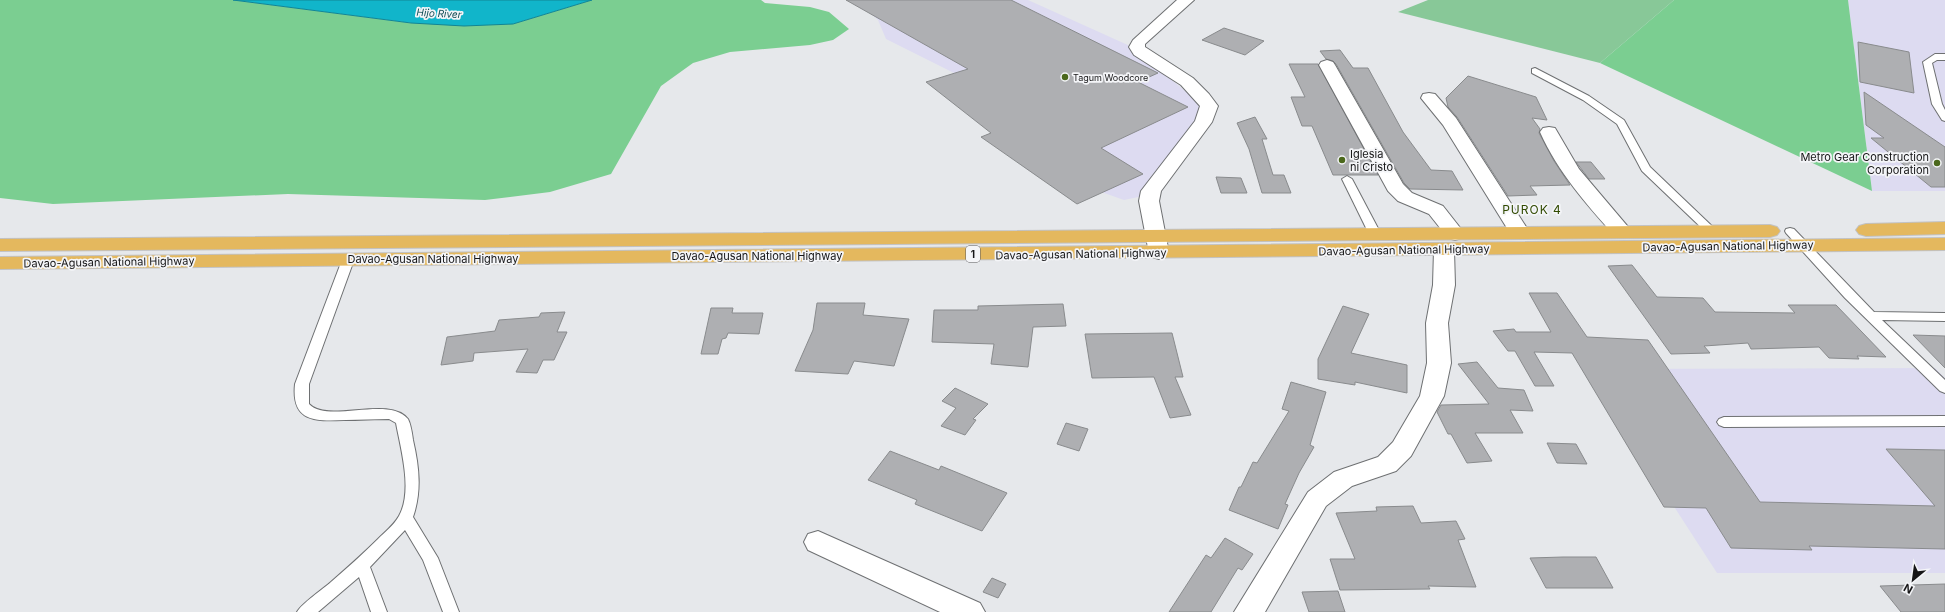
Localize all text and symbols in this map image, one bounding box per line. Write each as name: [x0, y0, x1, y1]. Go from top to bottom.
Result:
water label: Hijo River: [416, 6, 462, 20]
marker: Tagum Woodcore: [1060, 72, 1070, 82]
place label: Tagum Woodcore: [1073, 72, 1148, 83]
place label: Iglesia ni Cristo: [1350, 147, 1394, 174]
place label: Metro Gear Construction Corporation: [1800, 150, 1929, 177]
marker: Iglesia ni Cristo: [1337, 155, 1347, 165]
marker: Metro Gear Construction Corporation: [1932, 158, 1942, 168]
district label: PUROK 4: [1502, 202, 1562, 217]
street label: Davao-Agusan National Highway: [1642, 238, 1814, 254]
street label: Davao-Agusan National Highway: [1318, 242, 1490, 258]
road number: 1: [966, 246, 980, 262]
street label: Davao-Agusan National Highway: [995, 246, 1167, 262]
street label: Davao-Agusan National Highway: [671, 249, 843, 263]
street label: Davao-Agusan National Highway: [347, 252, 519, 266]
street label: Davao-Agusan National Highway: [23, 254, 195, 270]
north arrow: [1893, 560, 1933, 600]
text: N: [1901, 581, 1915, 597]

